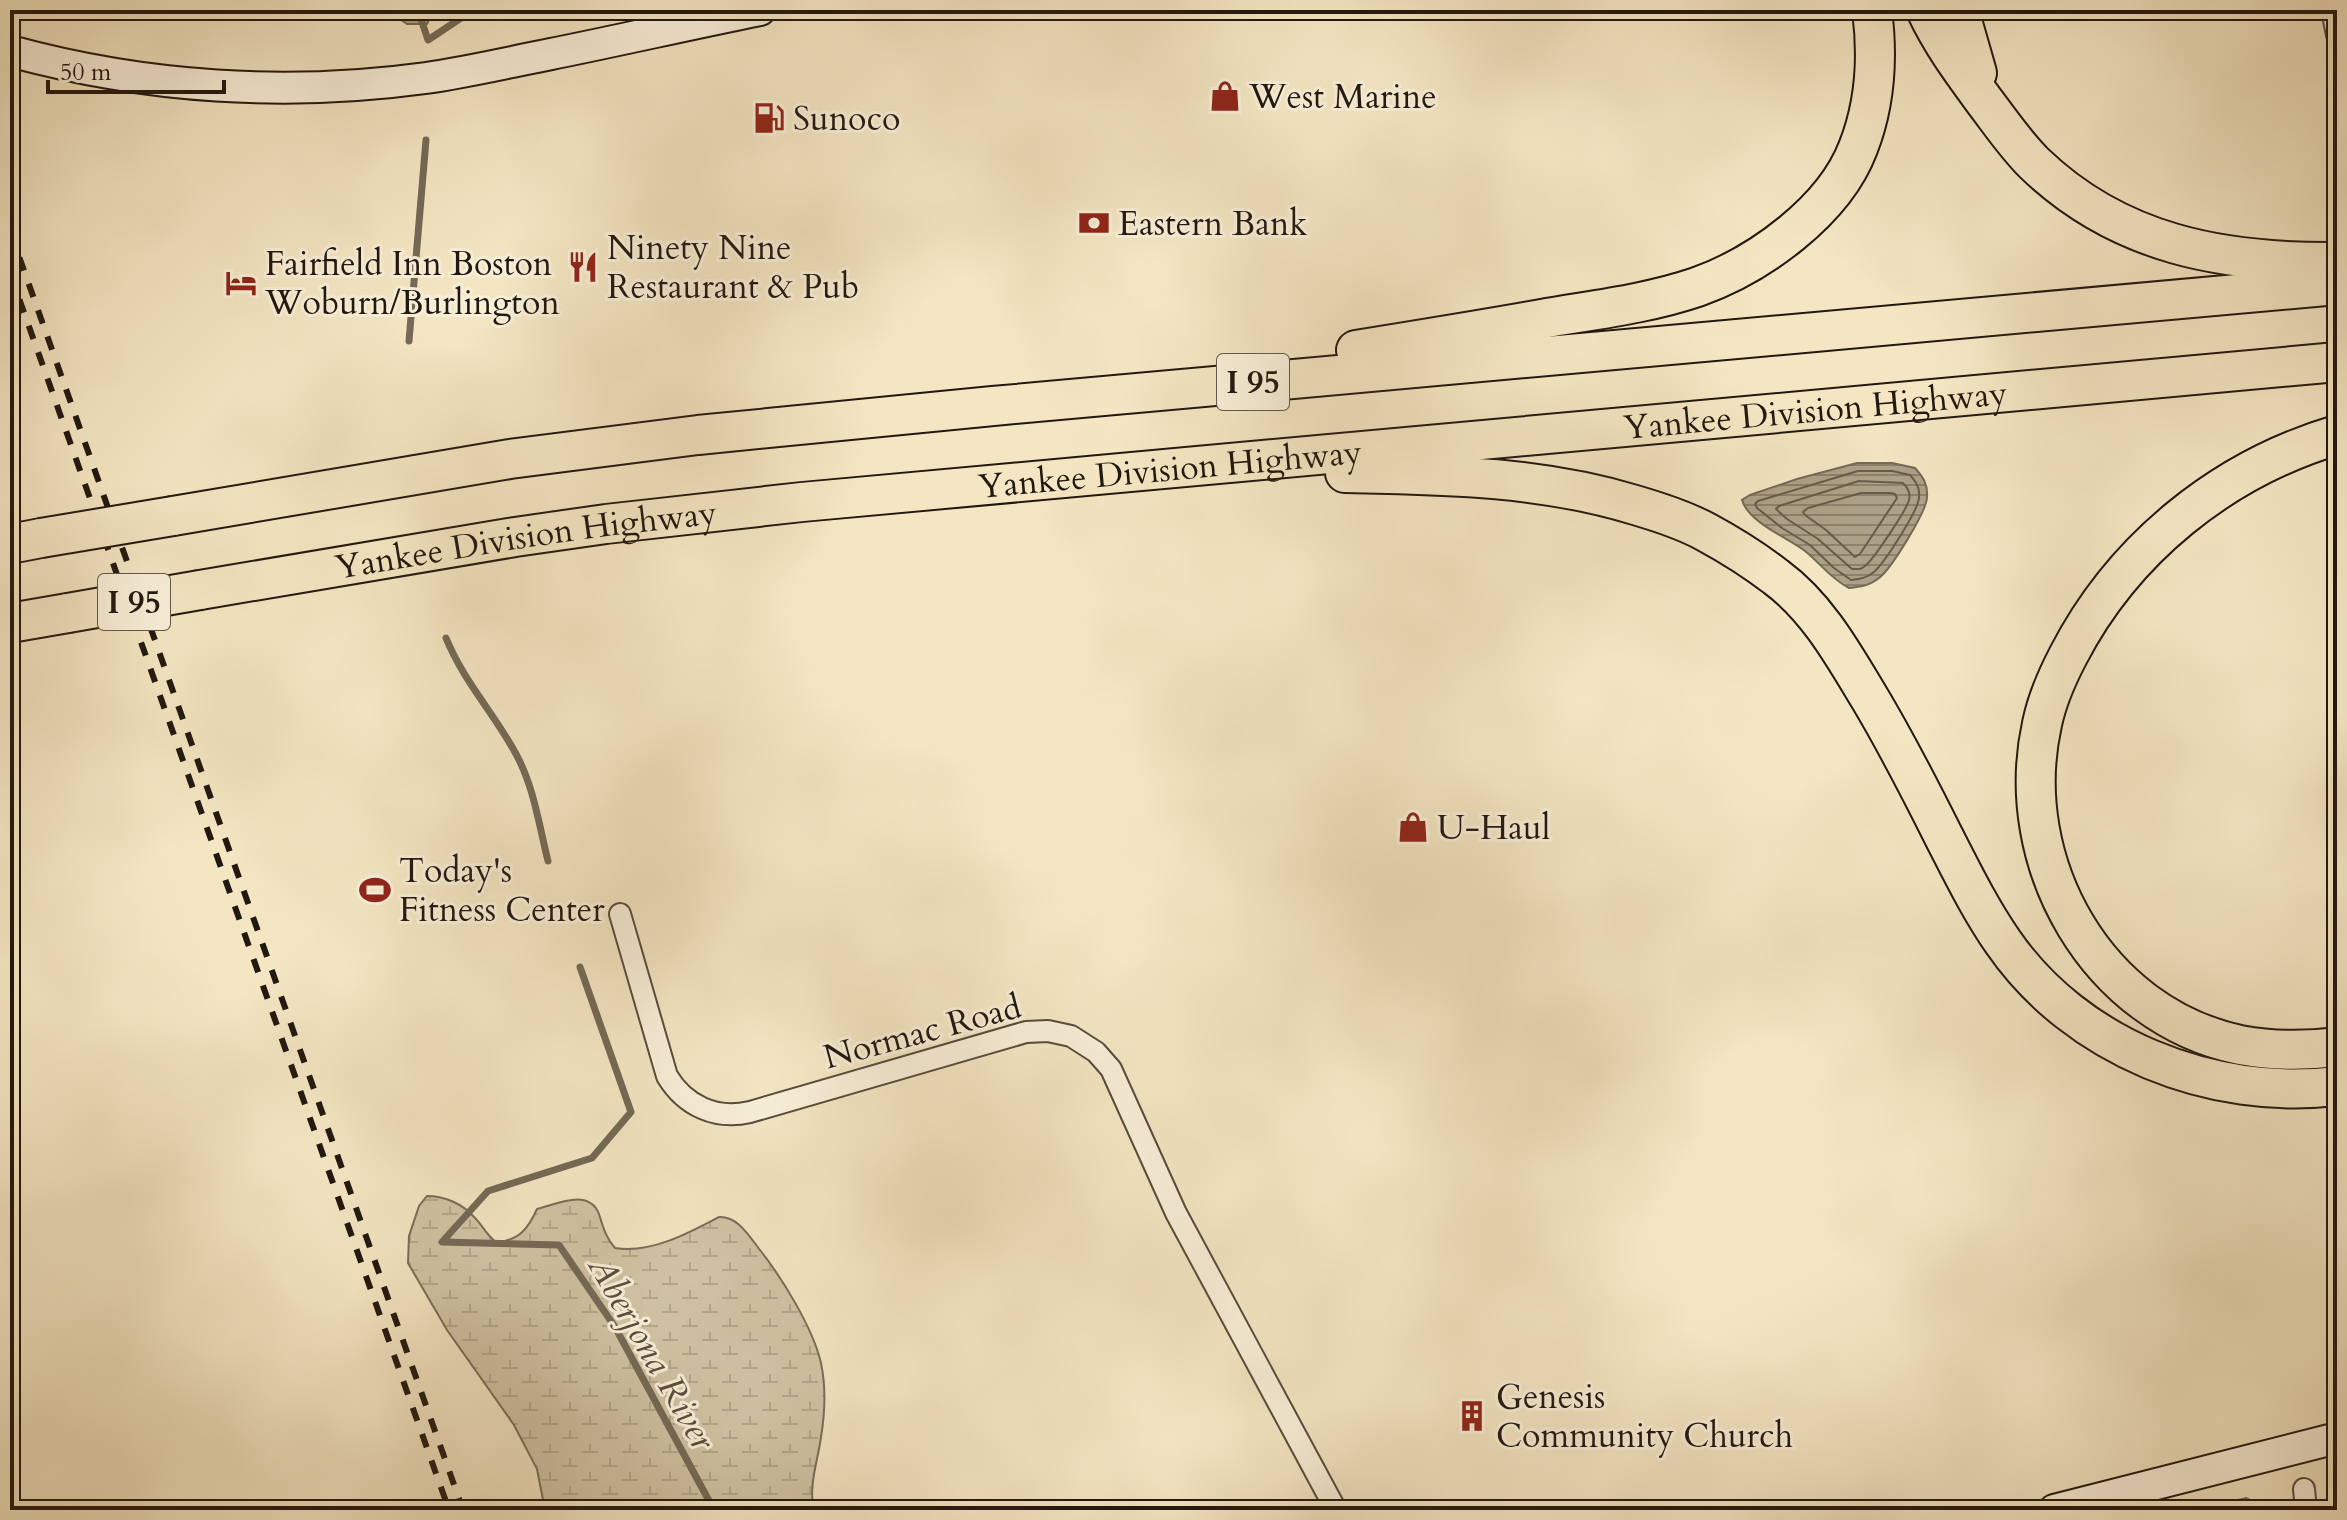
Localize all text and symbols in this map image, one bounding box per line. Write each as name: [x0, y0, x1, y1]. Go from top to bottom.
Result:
scale bar: [48, 44, 224, 94]
text: 50 m: [60, 56, 112, 89]
place label: West Marine: [1248, 74, 1437, 120]
shop icon: West Marine: [1208, 79, 1242, 113]
place label: Sunoco: [793, 96, 900, 142]
fuel station icon: Sunoco: [752, 101, 786, 135]
place label: Eastern Bank: [1118, 201, 1308, 247]
bank icon: Eastern Bank: [1077, 206, 1111, 240]
place label: Ninety Nine Restaurant & Pub: [607, 225, 859, 310]
place label: Fairfield Inn Boston Woburn/Burlington: [264, 241, 560, 326]
restaurant icon: Ninety Nine Restaurant & Pub: [566, 250, 600, 284]
hotel icon: Fairfield Inn Boston Woburn/Burlington: [224, 266, 258, 300]
road number: I 95: [1217, 354, 1289, 410]
street label: Yankee Division Highway: [1621, 370, 2009, 451]
street label: Yankee Division Highway: [976, 429, 1364, 510]
street label: Yankee Division Highway: [332, 490, 719, 591]
road number: I 95: [98, 574, 170, 630]
place label: U-Haul: [1437, 805, 1551, 851]
shop icon: U-Haul: [1396, 810, 1430, 844]
place label: Today's Fitness Center: [399, 848, 605, 933]
sports icon: Today's Fitness Center: [358, 873, 392, 907]
street label: Normac Road: [818, 984, 1026, 1080]
water label: Aberjona River: [576, 1246, 728, 1460]
place label: Genesis Community Church: [1496, 1374, 1793, 1459]
building icon: Genesis Community Church: [1455, 1399, 1489, 1433]

